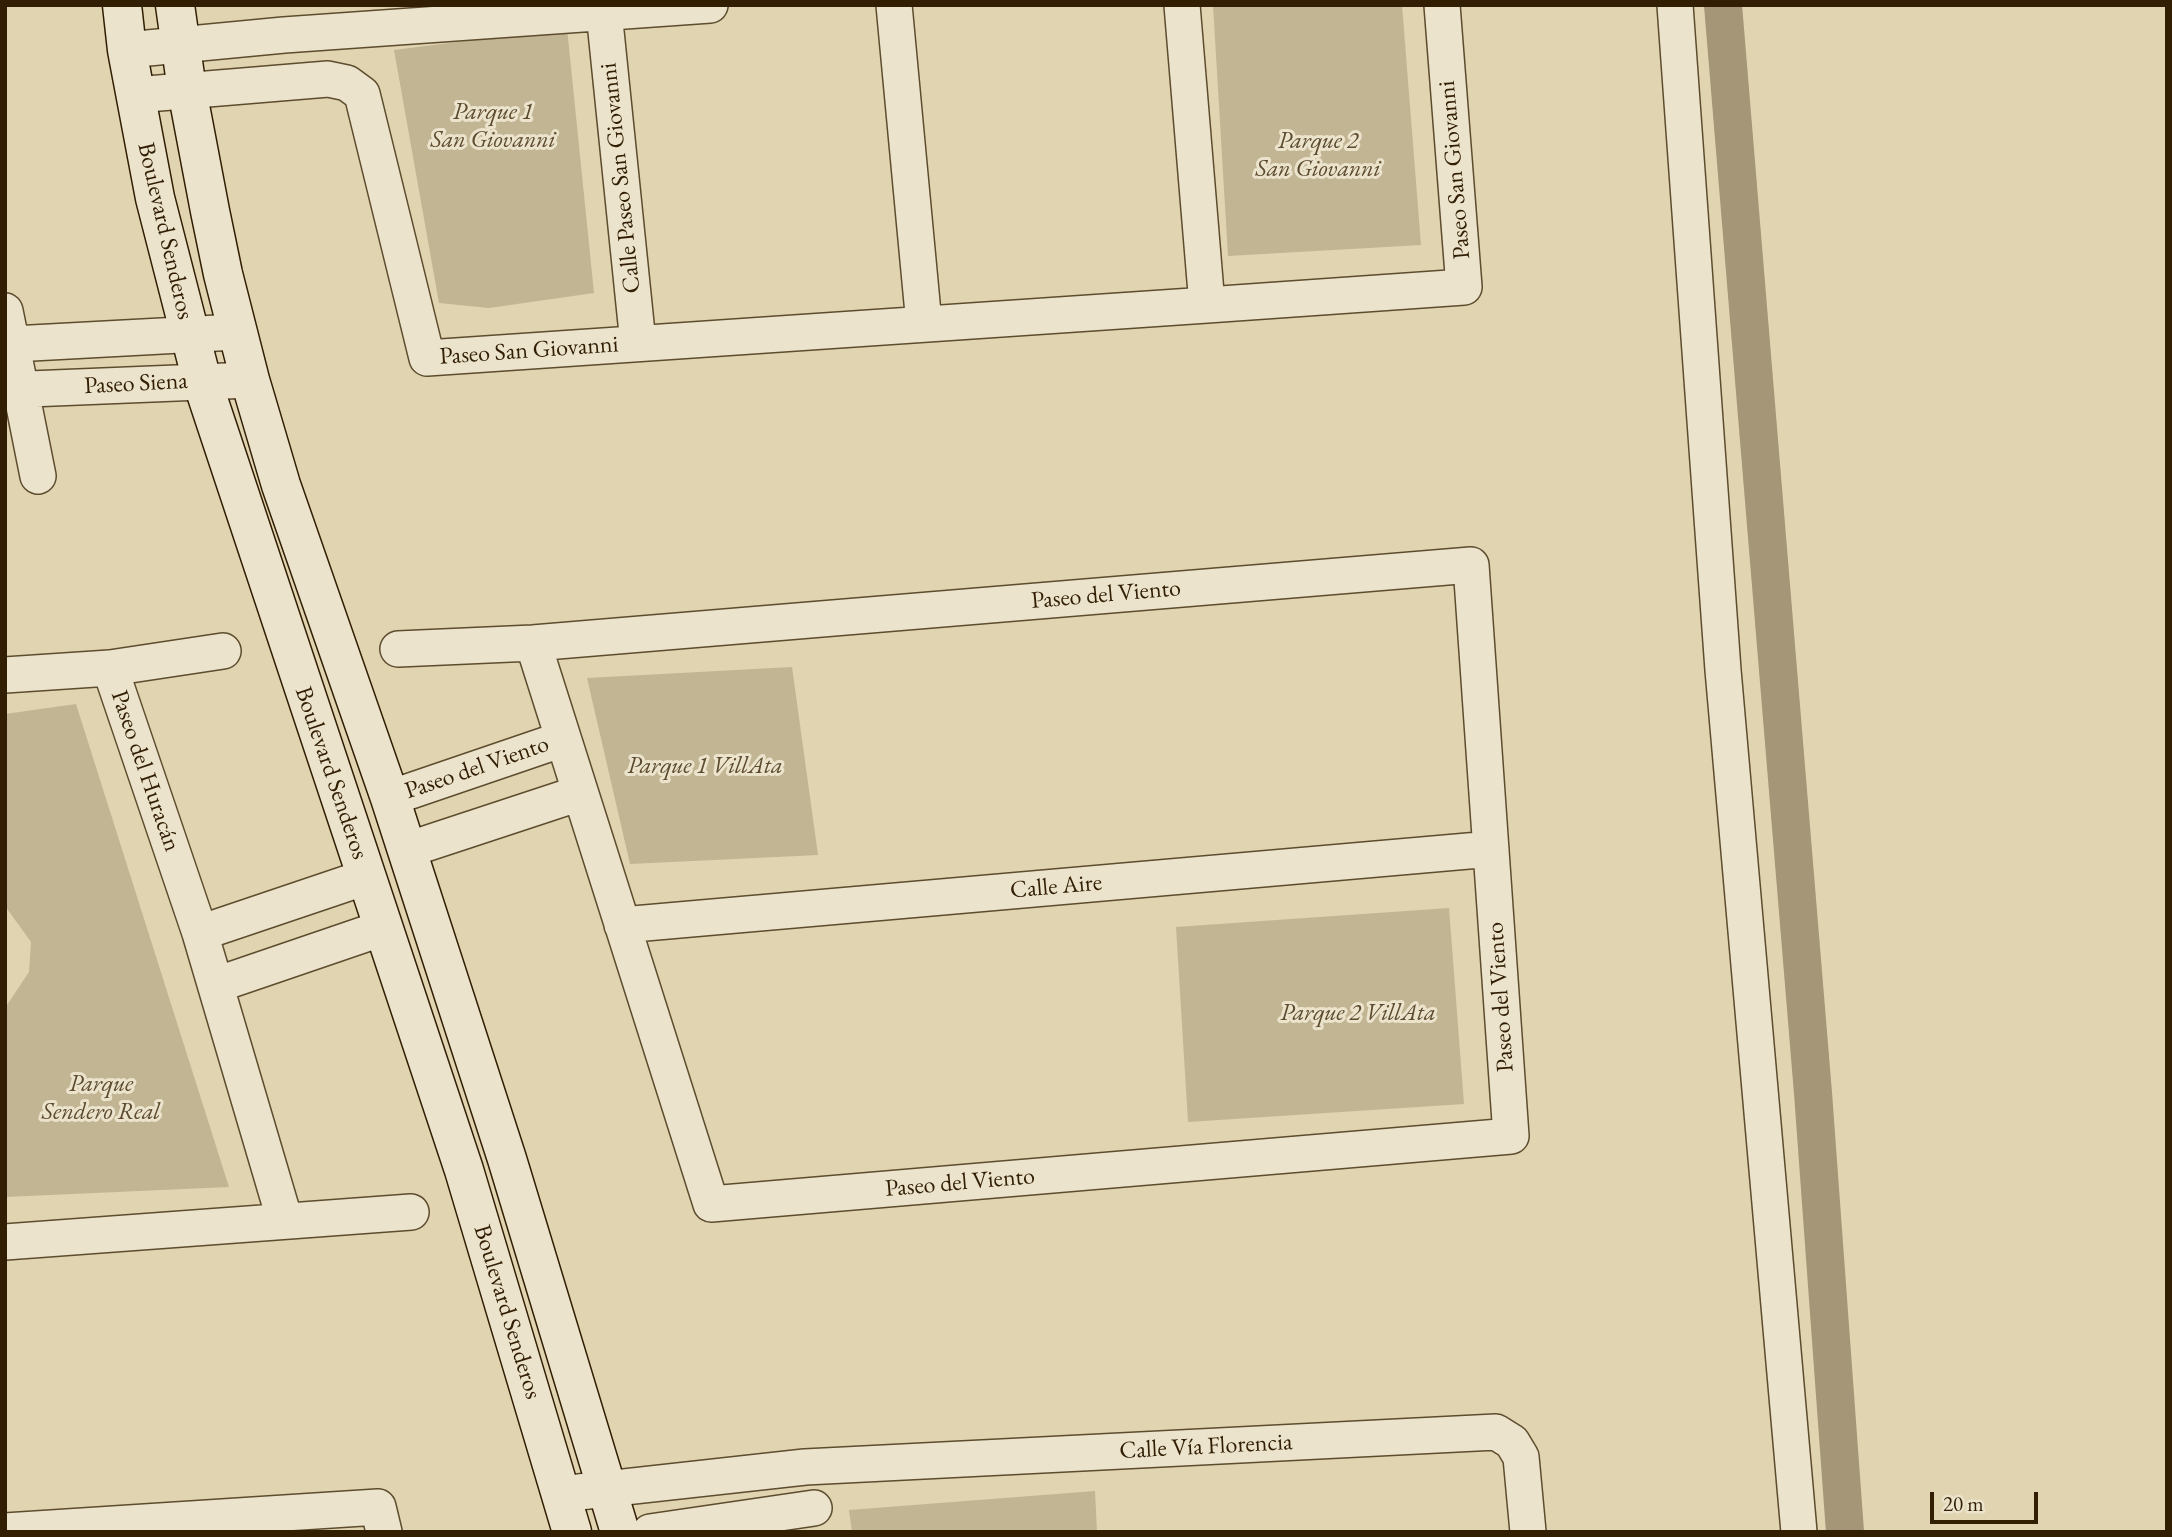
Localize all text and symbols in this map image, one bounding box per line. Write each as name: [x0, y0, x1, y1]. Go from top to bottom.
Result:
street label: Calle Paseo San Giovanni: [595, 61, 647, 295]
street label: Paseo San Giovanni: [1433, 79, 1477, 261]
park label: Parque 1 San Giovanni: [430, 98, 556, 154]
park label: Parque 2 San Giovanni: [1255, 127, 1381, 183]
street label: Boulevard Senderos: [131, 140, 199, 322]
street label: Paseo San Giovanni: [439, 330, 619, 372]
street label: Paseo Siena: [83, 367, 189, 401]
street label: Paseo del Viento: [1030, 574, 1182, 616]
street label: Boulevard Senderos: [288, 683, 374, 863]
street label: Paseo del Huracán: [104, 687, 186, 855]
street label: Paseo del Viento: [401, 730, 553, 806]
park label: Parque 1 VillAta: [627, 752, 783, 780]
street label: Calle Aire: [1009, 869, 1103, 905]
street label: Paseo del Viento: [1481, 921, 1521, 1073]
park label: Parque 2 VillAta: [1280, 999, 1436, 1027]
park label: Parque Sendero Real: [42, 1070, 160, 1126]
street label: Paseo del Viento: [884, 1162, 1036, 1204]
street label: Boulevard Senderos: [467, 1221, 547, 1403]
street label: Calle Vía Florencia: [1119, 1428, 1293, 1466]
scale bar: [1934, 1478, 2042, 1522]
text: 20 m: [1943, 1490, 1984, 1517]

